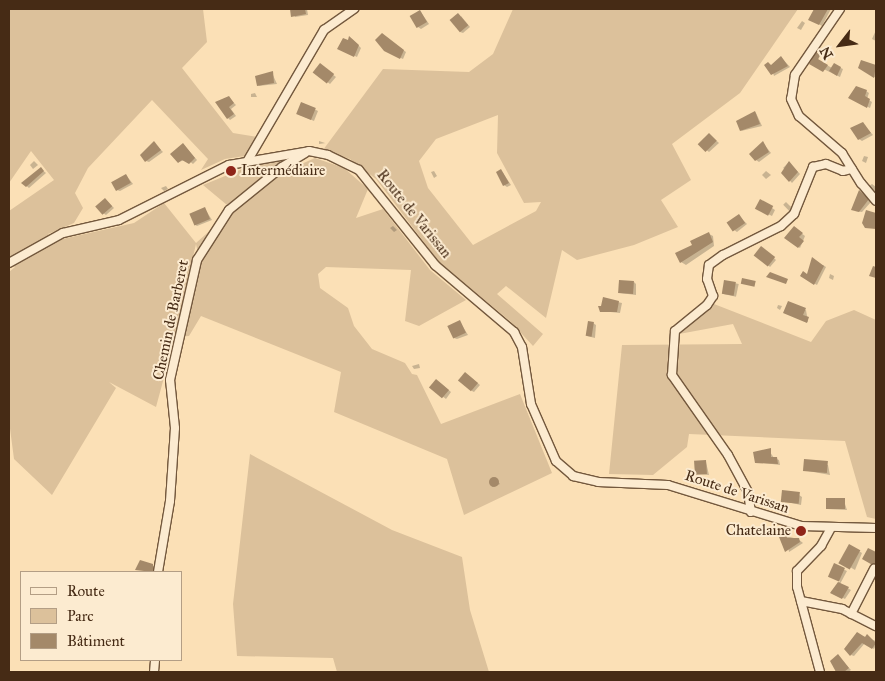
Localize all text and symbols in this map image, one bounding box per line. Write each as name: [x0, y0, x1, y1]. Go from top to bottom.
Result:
north arrow: [815, 20, 865, 70]
text: N: [816, 43, 837, 62]
place label: Intermédiaire: [241, 162, 325, 180]
marker: Intermédiaire: [225, 165, 237, 177]
street label: Route de Varissan: [373, 166, 455, 262]
street label: Chemin de Barberet: [149, 258, 193, 382]
street label: Route de Varissan: [683, 467, 791, 517]
place label: Chatelaine: [726, 522, 791, 540]
marker: Chatelaine: [795, 525, 807, 537]
legend: [20, 571, 182, 661]
text: Route: [67, 582, 105, 600]
text: Parc: [67, 607, 94, 625]
text: Bâtiment: [67, 632, 125, 650]

